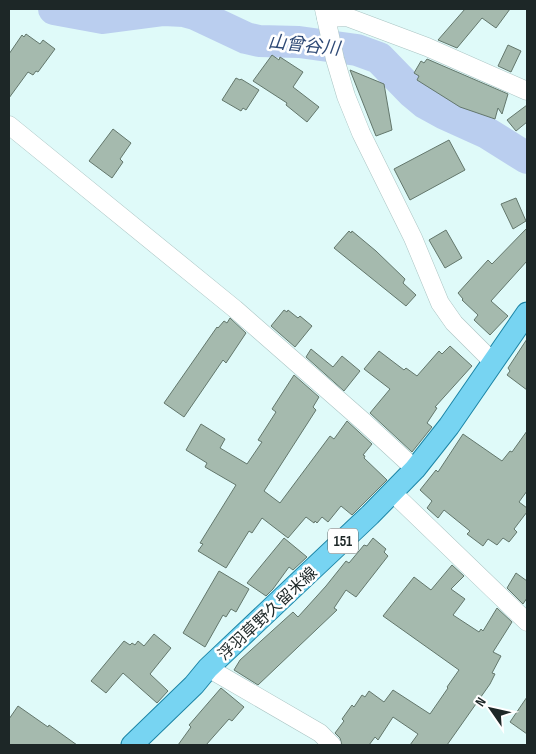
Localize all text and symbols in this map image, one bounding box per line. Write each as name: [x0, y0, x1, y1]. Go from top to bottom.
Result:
water label: 山曾谷川: [267, 31, 343, 60]
road number: 151: [328, 528, 358, 554]
street label: 浮羽草野久留米線: [215, 563, 321, 665]
north arrow: [466, 684, 516, 734]
text: N: [471, 694, 490, 710]

